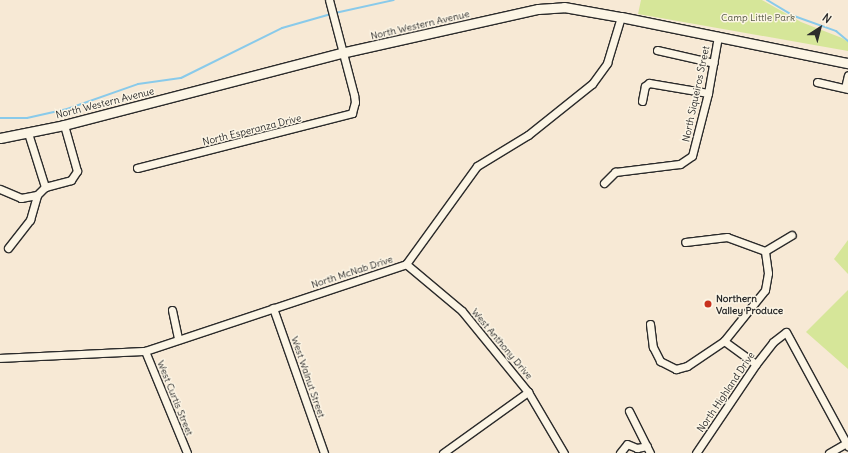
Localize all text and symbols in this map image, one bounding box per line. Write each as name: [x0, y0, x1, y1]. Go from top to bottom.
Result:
street label: North Western Avenue: [369, 8, 471, 42]
north arrow: [800, 8, 840, 48]
text: N: [820, 10, 834, 26]
park label: Camp Little Park: [721, 12, 795, 24]
street label: North Siqueiros Street: [680, 45, 712, 143]
street label: North Western Avenue: [54, 85, 156, 121]
street label: North Esperanza Drive: [201, 112, 303, 148]
street label: North McNab Drive: [310, 253, 394, 291]
place label: Northern Valley Produce: [716, 292, 783, 316]
marker: Northern Valley Produce: [703, 299, 713, 309]
street label: West Anthony Drive: [469, 306, 535, 382]
street label: West Walnut Street: [288, 335, 328, 419]
street label: North Highland Drive: [695, 349, 757, 435]
street label: West Curtis Street: [154, 359, 196, 437]

